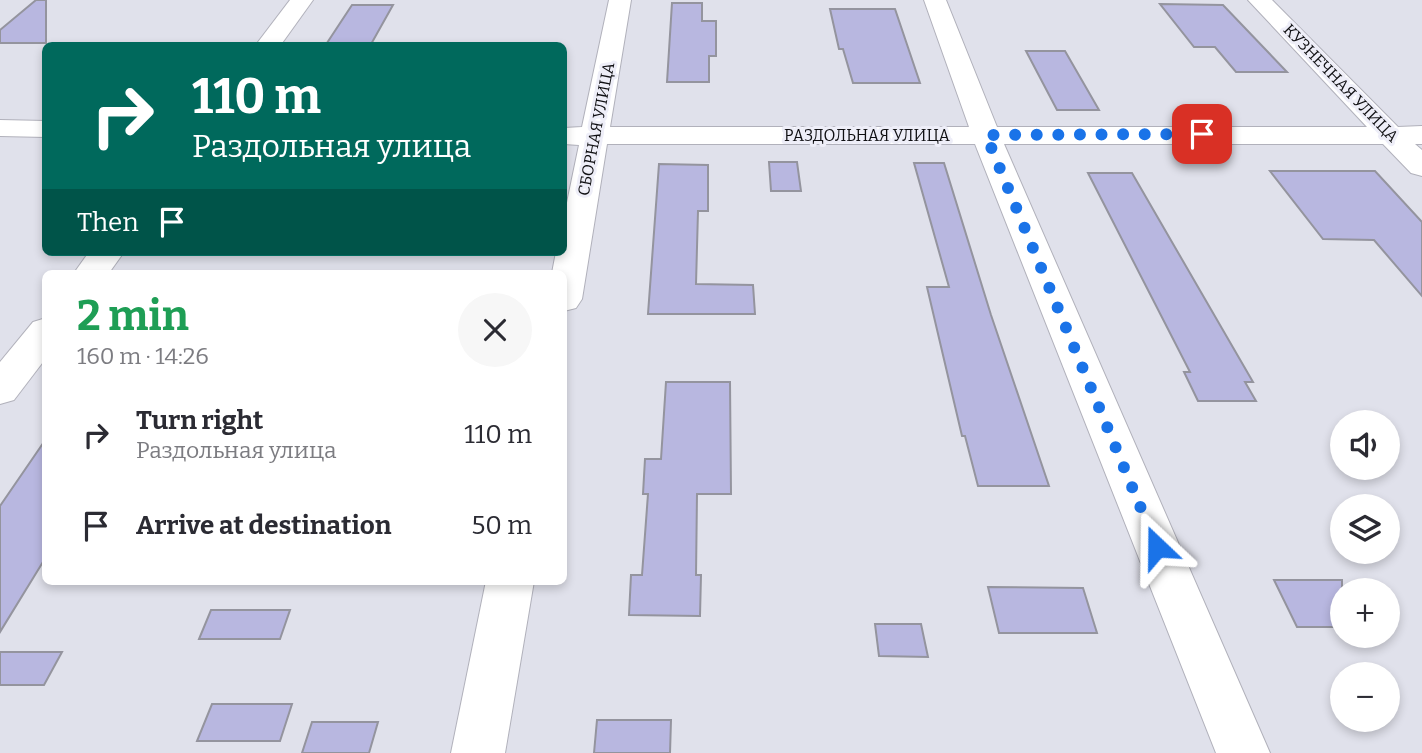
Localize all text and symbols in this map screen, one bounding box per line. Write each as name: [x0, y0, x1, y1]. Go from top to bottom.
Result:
street label: КУЗНЕЧНАЯ УЛИЦА: [1280, 20, 1403, 147]
street label: СБОРНАЯ УЛИЦА: [574, 60, 618, 197]
text: 110 m: [192, 67, 321, 126]
icon: right: [77, 70, 168, 161]
pin: [1172, 104, 1232, 164]
icon: arrive: [1183, 115, 1221, 153]
street label: РАЗДОЛЬНАЯ УЛИЦА: [784, 126, 951, 145]
text: Раздольная улица: [192, 127, 471, 165]
icon: arrive: [153, 203, 191, 241]
text: Then: [77, 207, 139, 238]
text: 2 min: [77, 291, 189, 341]
button: close: [458, 293, 532, 367]
text: 160 m · 14:26: [77, 342, 209, 370]
text: Turn right: [136, 405, 263, 436]
map controls: [1330, 410, 1400, 732]
button: sound: [1330, 410, 1400, 480]
icon: right: [77, 416, 115, 454]
text: 110 m: [464, 419, 532, 450]
text: Раздольная улица: [136, 436, 337, 464]
button: layers: [1330, 494, 1400, 564]
icon: arrive: [77, 507, 115, 545]
text: Arrive at destination: [136, 510, 391, 541]
text: 50 m: [471, 510, 532, 541]
position arrow: [1120, 510, 1194, 584]
button: +: [1330, 578, 1400, 648]
button: −: [1330, 662, 1400, 732]

